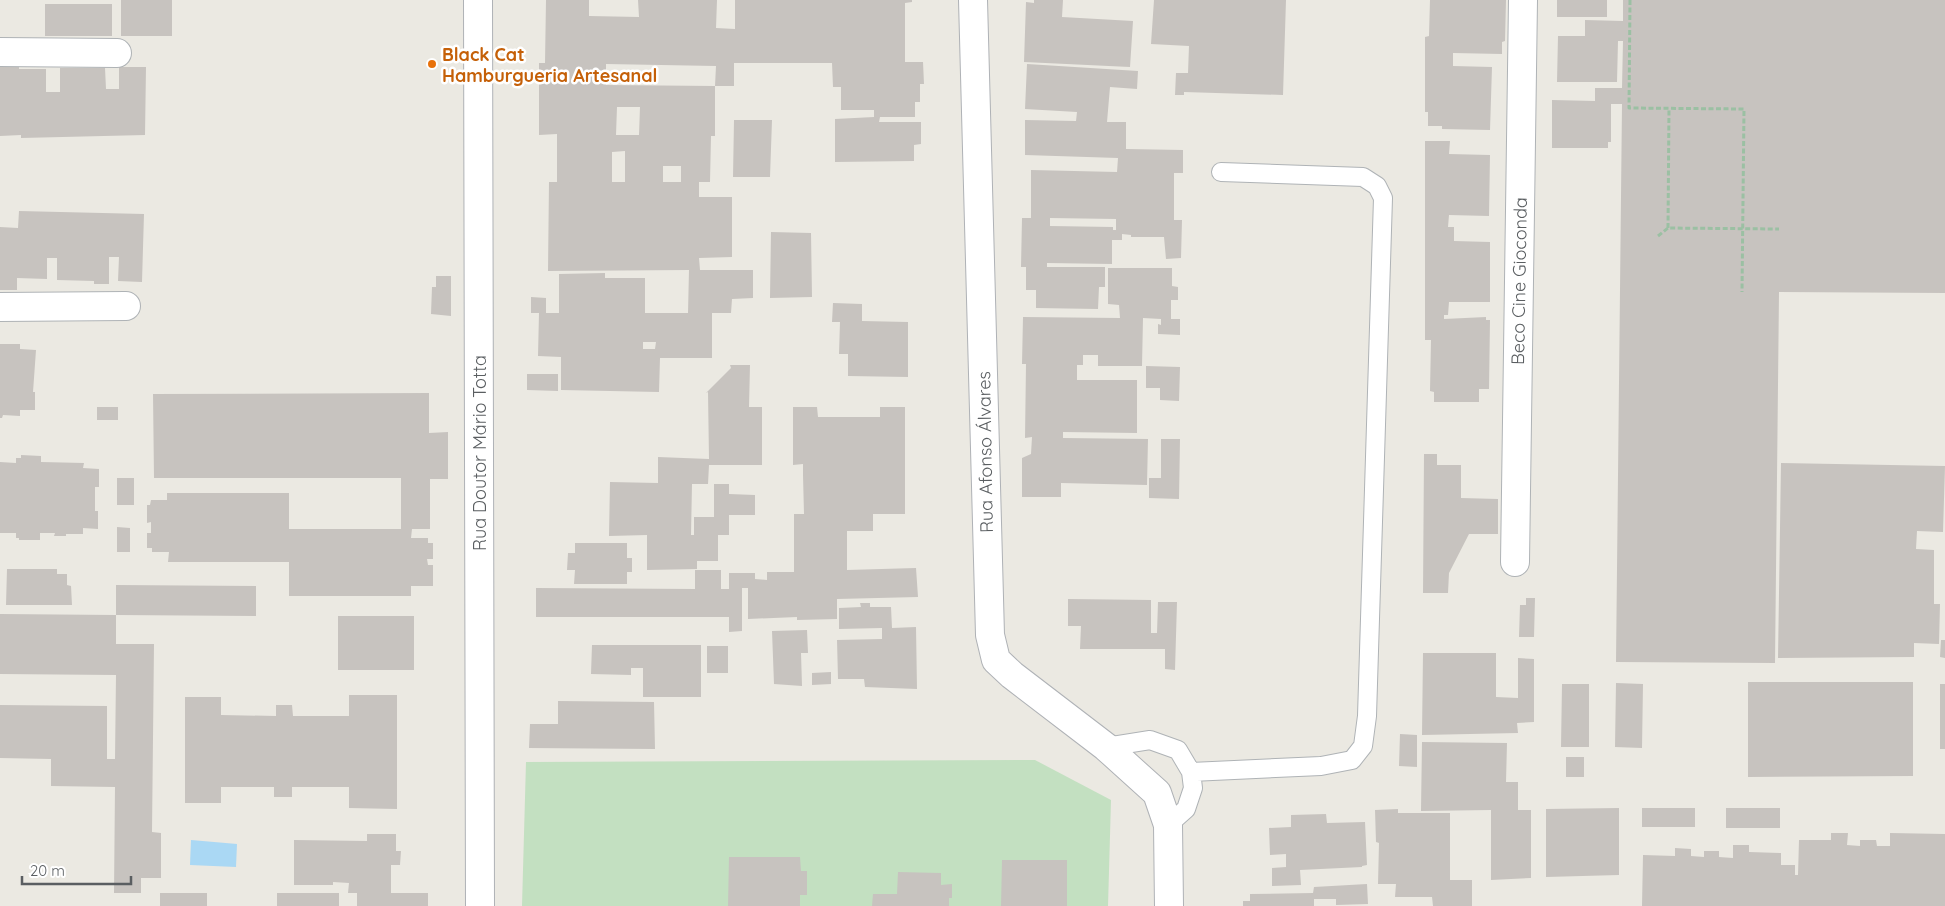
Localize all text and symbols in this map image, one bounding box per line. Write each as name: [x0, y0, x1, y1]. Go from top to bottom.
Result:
place label: Black Cat Hamburgueria Artesanal: [442, 43, 657, 87]
marker: Black Cat Hamburgueria Artesanal: [426, 58, 438, 70]
street label: Beco Cine Gioconda: [1506, 197, 1532, 365]
street label: Rua Doutor Mário Totta: [468, 355, 491, 551]
street label: Rua Afonso Álvares: [972, 371, 998, 533]
scale bar: [22, 854, 131, 886]
text: 20 m: [30, 861, 65, 880]

